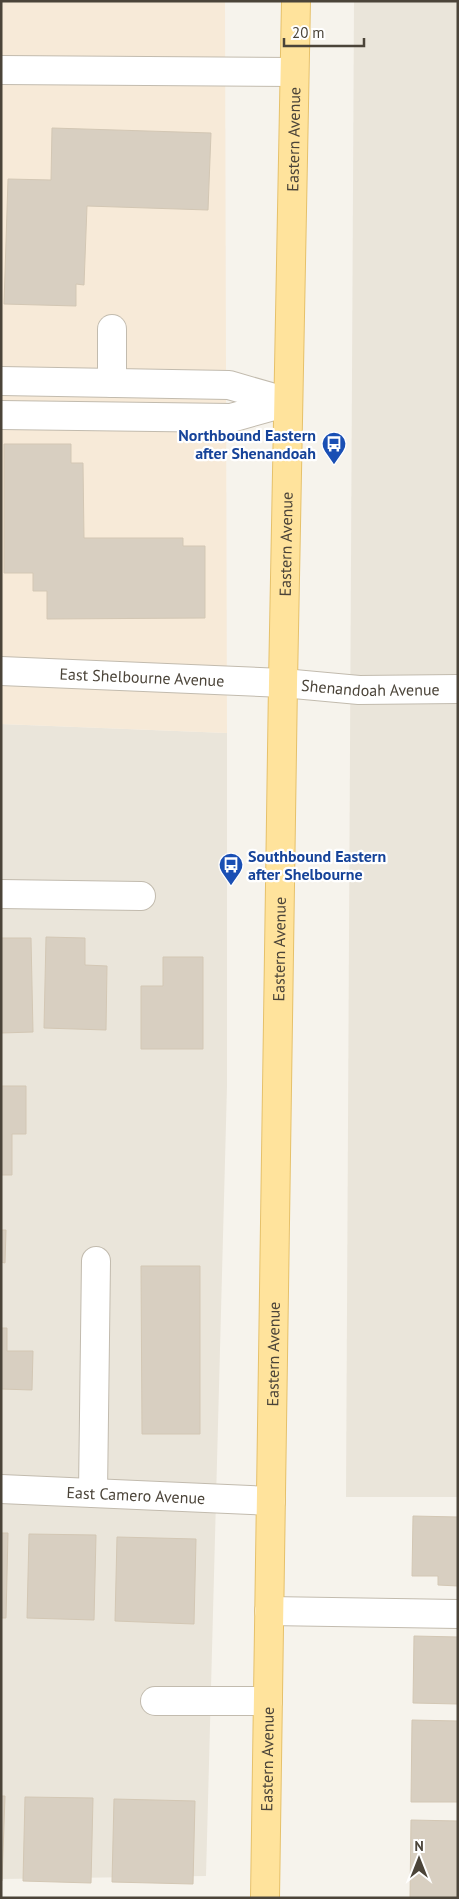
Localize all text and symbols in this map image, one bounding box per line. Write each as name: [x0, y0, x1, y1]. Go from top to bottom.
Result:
scale bar: [284, 15, 364, 47]
text: 20 m: [292, 23, 325, 42]
street label: Eastern Avenue: [282, 87, 304, 192]
place label: Northbound Eastern after Shenandoah: [178, 425, 316, 463]
bus stop icon: Northbound Eastern after Shenandoah: [321, 431, 347, 465]
street label: Eastern Avenue: [275, 492, 297, 597]
street label: East Shelbourne Avenue: [59, 663, 225, 690]
street label: Shenandoah Avenue: [300, 675, 440, 700]
place label: Southbound Eastern after Shelbourne: [248, 846, 386, 884]
bus stop icon: Southbound Eastern after Shelbourne: [218, 852, 244, 886]
street label: Eastern Avenue: [268, 897, 290, 1002]
street label: Eastern Avenue: [262, 1302, 284, 1407]
street label: East Camero Avenue: [66, 1482, 206, 1508]
street label: Eastern Avenue: [256, 1707, 278, 1811]
north arrow: [394, 1834, 444, 1884]
text: N: [414, 1837, 424, 1855]

